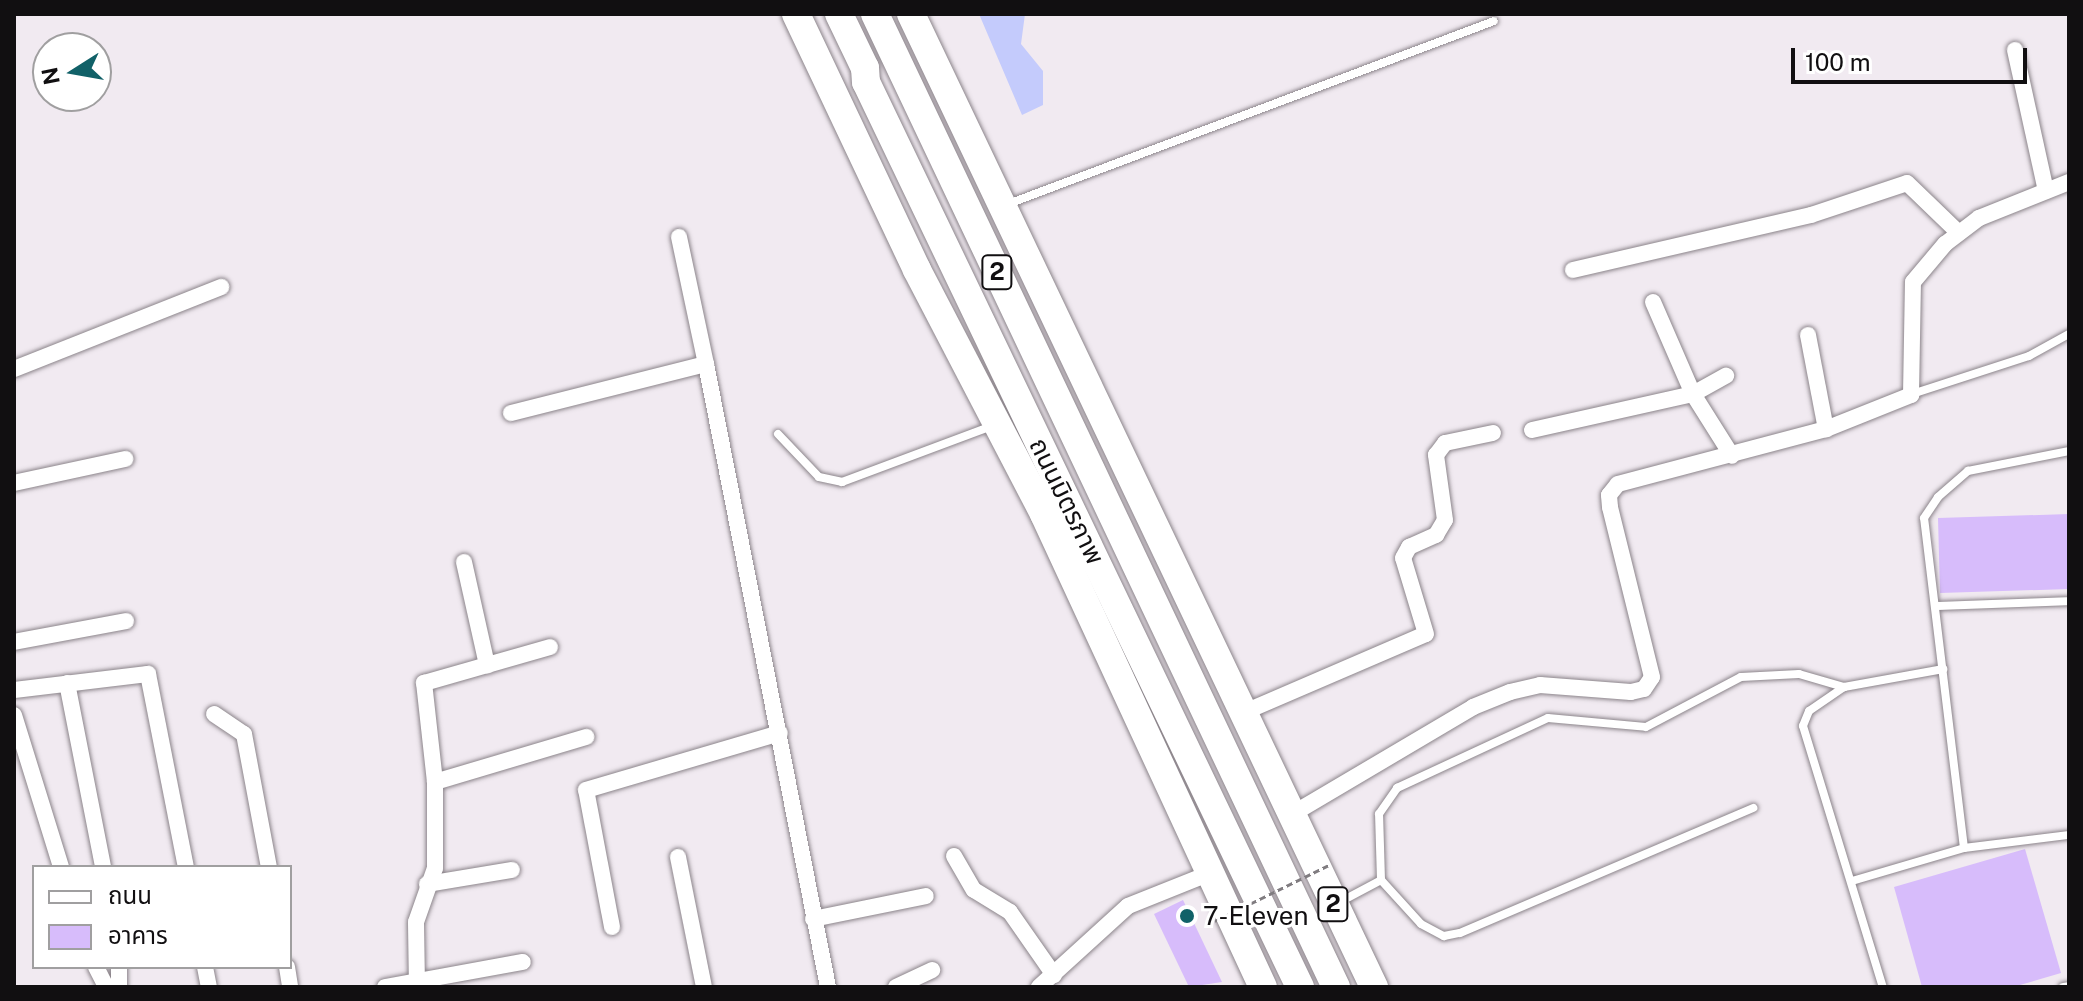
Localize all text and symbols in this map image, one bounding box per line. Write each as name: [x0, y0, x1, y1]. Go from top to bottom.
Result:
north arrow: [32, 32, 112, 112]
scale bar: [1795, 32, 2031, 82]
text: 100 m: [1805, 48, 1871, 76]
text: N: [36, 65, 65, 87]
road number: 2: [981, 252, 1013, 292]
street label: ถนนมิตรภาพ: [1023, 433, 1111, 569]
legend: [32, 865, 292, 969]
text: ถนน: [108, 881, 152, 909]
road number: 2: [1317, 884, 1349, 924]
place label: 7-Eleven: [1203, 900, 1308, 932]
marker: 7-Eleven: [1178, 907, 1196, 925]
text: อาคาร: [108, 921, 168, 949]

